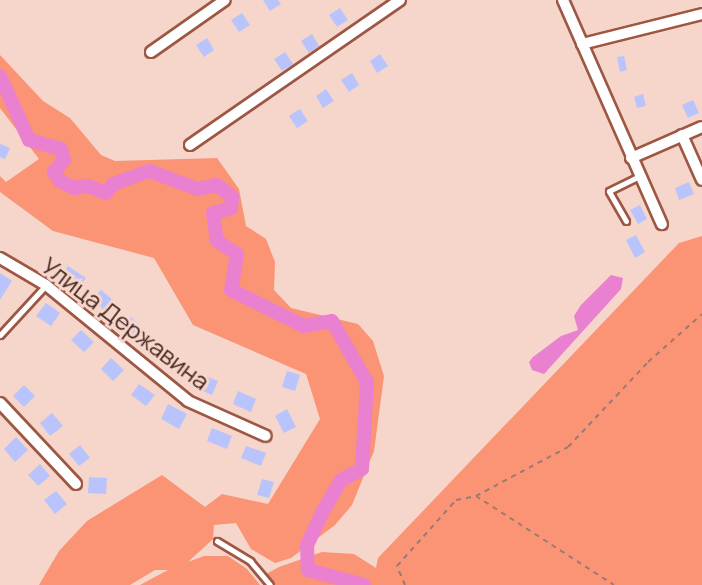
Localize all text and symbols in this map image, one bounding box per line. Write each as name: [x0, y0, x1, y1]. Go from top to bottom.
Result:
street label: Улица Державина: [36, 251, 216, 395]

